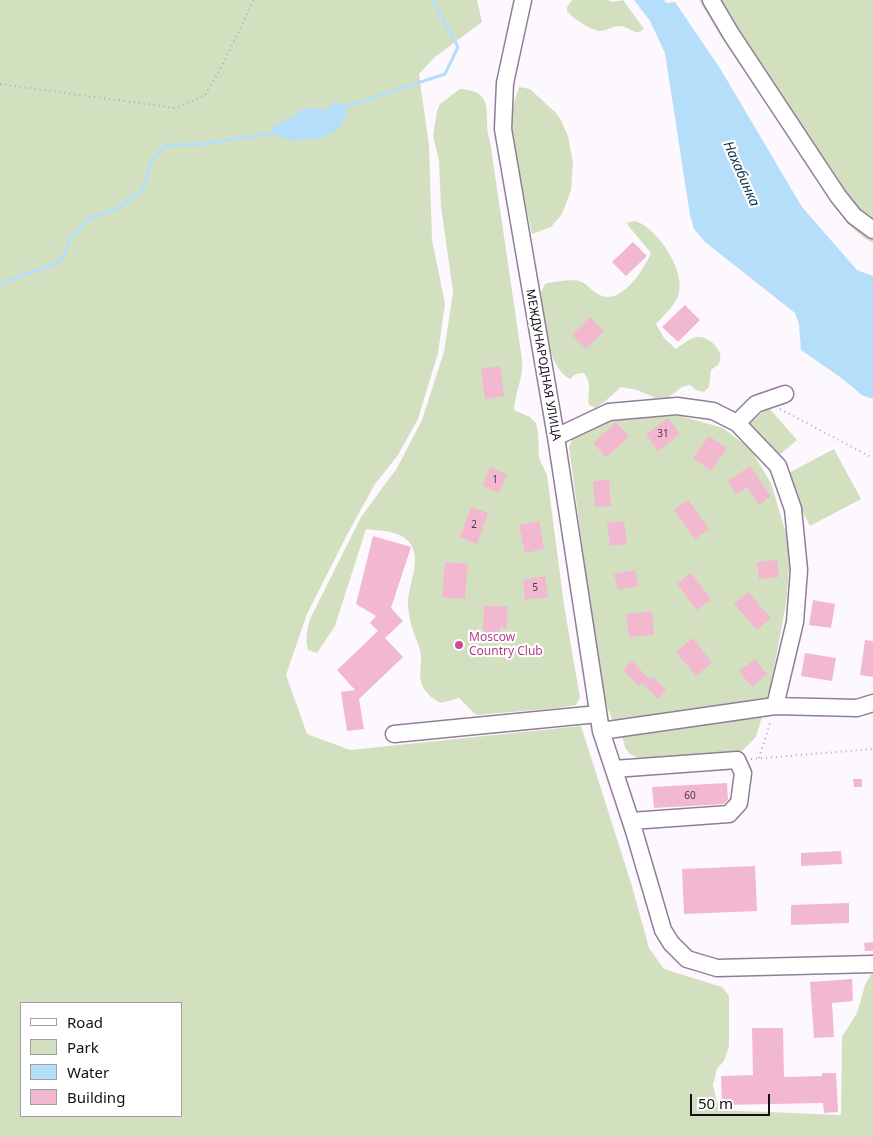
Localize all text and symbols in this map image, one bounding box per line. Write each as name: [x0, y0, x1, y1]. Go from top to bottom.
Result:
water label: Нахабинка: [719, 139, 763, 209]
street label: МЕЖДУНАРОДНАЯ УЛИЦА: [523, 288, 563, 442]
house number: 31: [657, 428, 669, 440]
house number: 1: [492, 474, 498, 486]
house number: 2: [471, 519, 477, 531]
house number: 5: [532, 582, 538, 594]
place label: Moscow Country Club: [469, 631, 543, 659]
marker: Moscow Country Club: [453, 639, 465, 651]
house number: 60: [684, 790, 696, 802]
legend: [20, 1002, 182, 1117]
text: Road: [67, 1012, 103, 1032]
text: Park: [67, 1037, 99, 1057]
text: Water: [67, 1062, 109, 1082]
scale bar: [693, 1084, 773, 1116]
text: Building: [67, 1087, 125, 1107]
text: 50 m: [698, 1093, 733, 1113]

